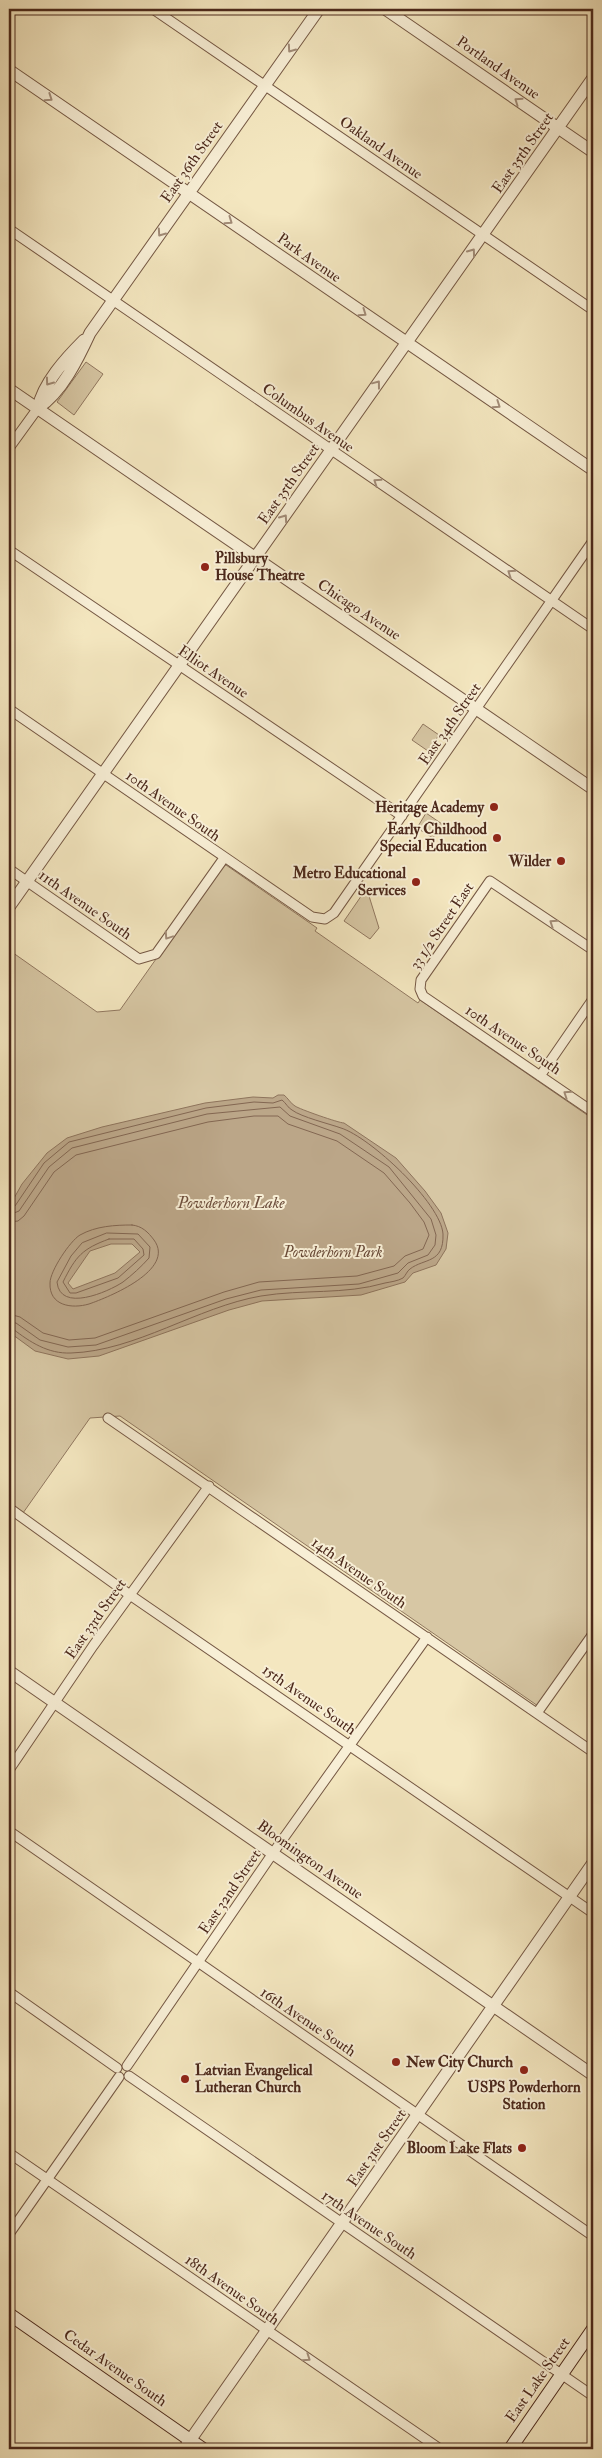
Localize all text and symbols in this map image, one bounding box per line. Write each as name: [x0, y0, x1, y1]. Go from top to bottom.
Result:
street label: Portland Avenue: [453, 32, 543, 104]
one-way arrow: [288, 43, 297, 52]
one-way arrow: [44, 91, 53, 101]
one-way arrow: [515, 98, 524, 107]
street label: East 35th Street: [488, 109, 558, 197]
street label: Oakland Avenue: [336, 112, 426, 184]
street label: East 36th Street: [157, 117, 227, 207]
one-way arrow: [223, 215, 233, 224]
one-way arrow: [158, 227, 166, 236]
street label: Park Avenue: [273, 229, 345, 287]
one-way arrow: [465, 249, 475, 258]
one-way arrow: [357, 307, 366, 316]
one-way arrow: [47, 376, 55, 385]
street label: Columbus Avenue: [258, 379, 358, 457]
one-way arrow: [371, 380, 380, 390]
one-way arrow: [491, 399, 501, 408]
street label: East 35th Street: [254, 440, 324, 528]
one-way arrow: [373, 479, 382, 488]
one-way arrow: [278, 514, 287, 523]
place label: Pillsbury House Theatre: [215, 549, 305, 585]
marker: Pillsbury House Theatre: [199, 561, 211, 573]
one-way arrow: [507, 570, 517, 579]
street label: Chicago Avenue: [314, 575, 404, 645]
street label: Elliot Avenue: [174, 641, 252, 703]
street label: East 34th Street: [415, 679, 485, 769]
street label: 10th Avenue South: [122, 766, 224, 846]
place label: Heritage Academy: [375, 798, 485, 818]
marker: Heritage Academy: [488, 801, 500, 813]
place label: Early Childhood Special Education: [380, 820, 488, 857]
marker: Early Childhood Special Education: [491, 832, 503, 844]
place label: Wilder: [508, 852, 551, 871]
marker: Wilder: [555, 855, 567, 867]
place label: Metro Educational Services: [292, 864, 406, 900]
street label: 11th Avenue South: [35, 866, 135, 944]
marker: Metro Educational Services: [410, 876, 422, 888]
street label: 33 1/2 Street East: [406, 879, 478, 973]
one-way arrow: [549, 920, 559, 929]
one-way arrow: [165, 931, 175, 940]
street label: 10th Avenue South: [461, 1001, 565, 1079]
one-way arrow: [563, 1091, 573, 1100]
water label: Powderhorn Lake: [176, 1193, 285, 1213]
park label: Powderhorn Park: [283, 1243, 382, 1262]
street label: 14th Avenue South: [308, 1533, 410, 1613]
street label: East 33rd Street: [61, 1575, 131, 1663]
street label: 15th Avenue South: [258, 1661, 360, 1740]
street label: Bloomington Avenue: [253, 1816, 367, 1904]
street label: East 32nd Street: [195, 1846, 265, 1938]
street label: 16th Avenue South: [257, 1983, 360, 2061]
place label: New City Church: [405, 2053, 513, 2073]
marker: New City Church: [390, 2056, 402, 2068]
place label: Latvian Evangelical Lutheran Church: [195, 2061, 313, 2097]
marker: USPS Powderhorn Station: [518, 2064, 530, 2076]
marker: Latvian Evangelical Lutheran Church: [179, 2073, 191, 2085]
place label: USPS Powderhorn Station: [467, 2078, 581, 2114]
street label: East 31st Street: [343, 2105, 411, 2191]
place label: Bloom Lake Flats: [406, 2139, 512, 2158]
marker: Bloom Lake Flats: [516, 2142, 528, 2154]
street label: 17th Avenue South: [318, 2186, 420, 2264]
street label: 18th Avenue South: [181, 2250, 283, 2330]
street label: Cedar Avenue South: [60, 2325, 171, 2411]
street label: East Lake Street: [502, 2334, 574, 2426]
one-way arrow: [301, 2352, 311, 2361]

